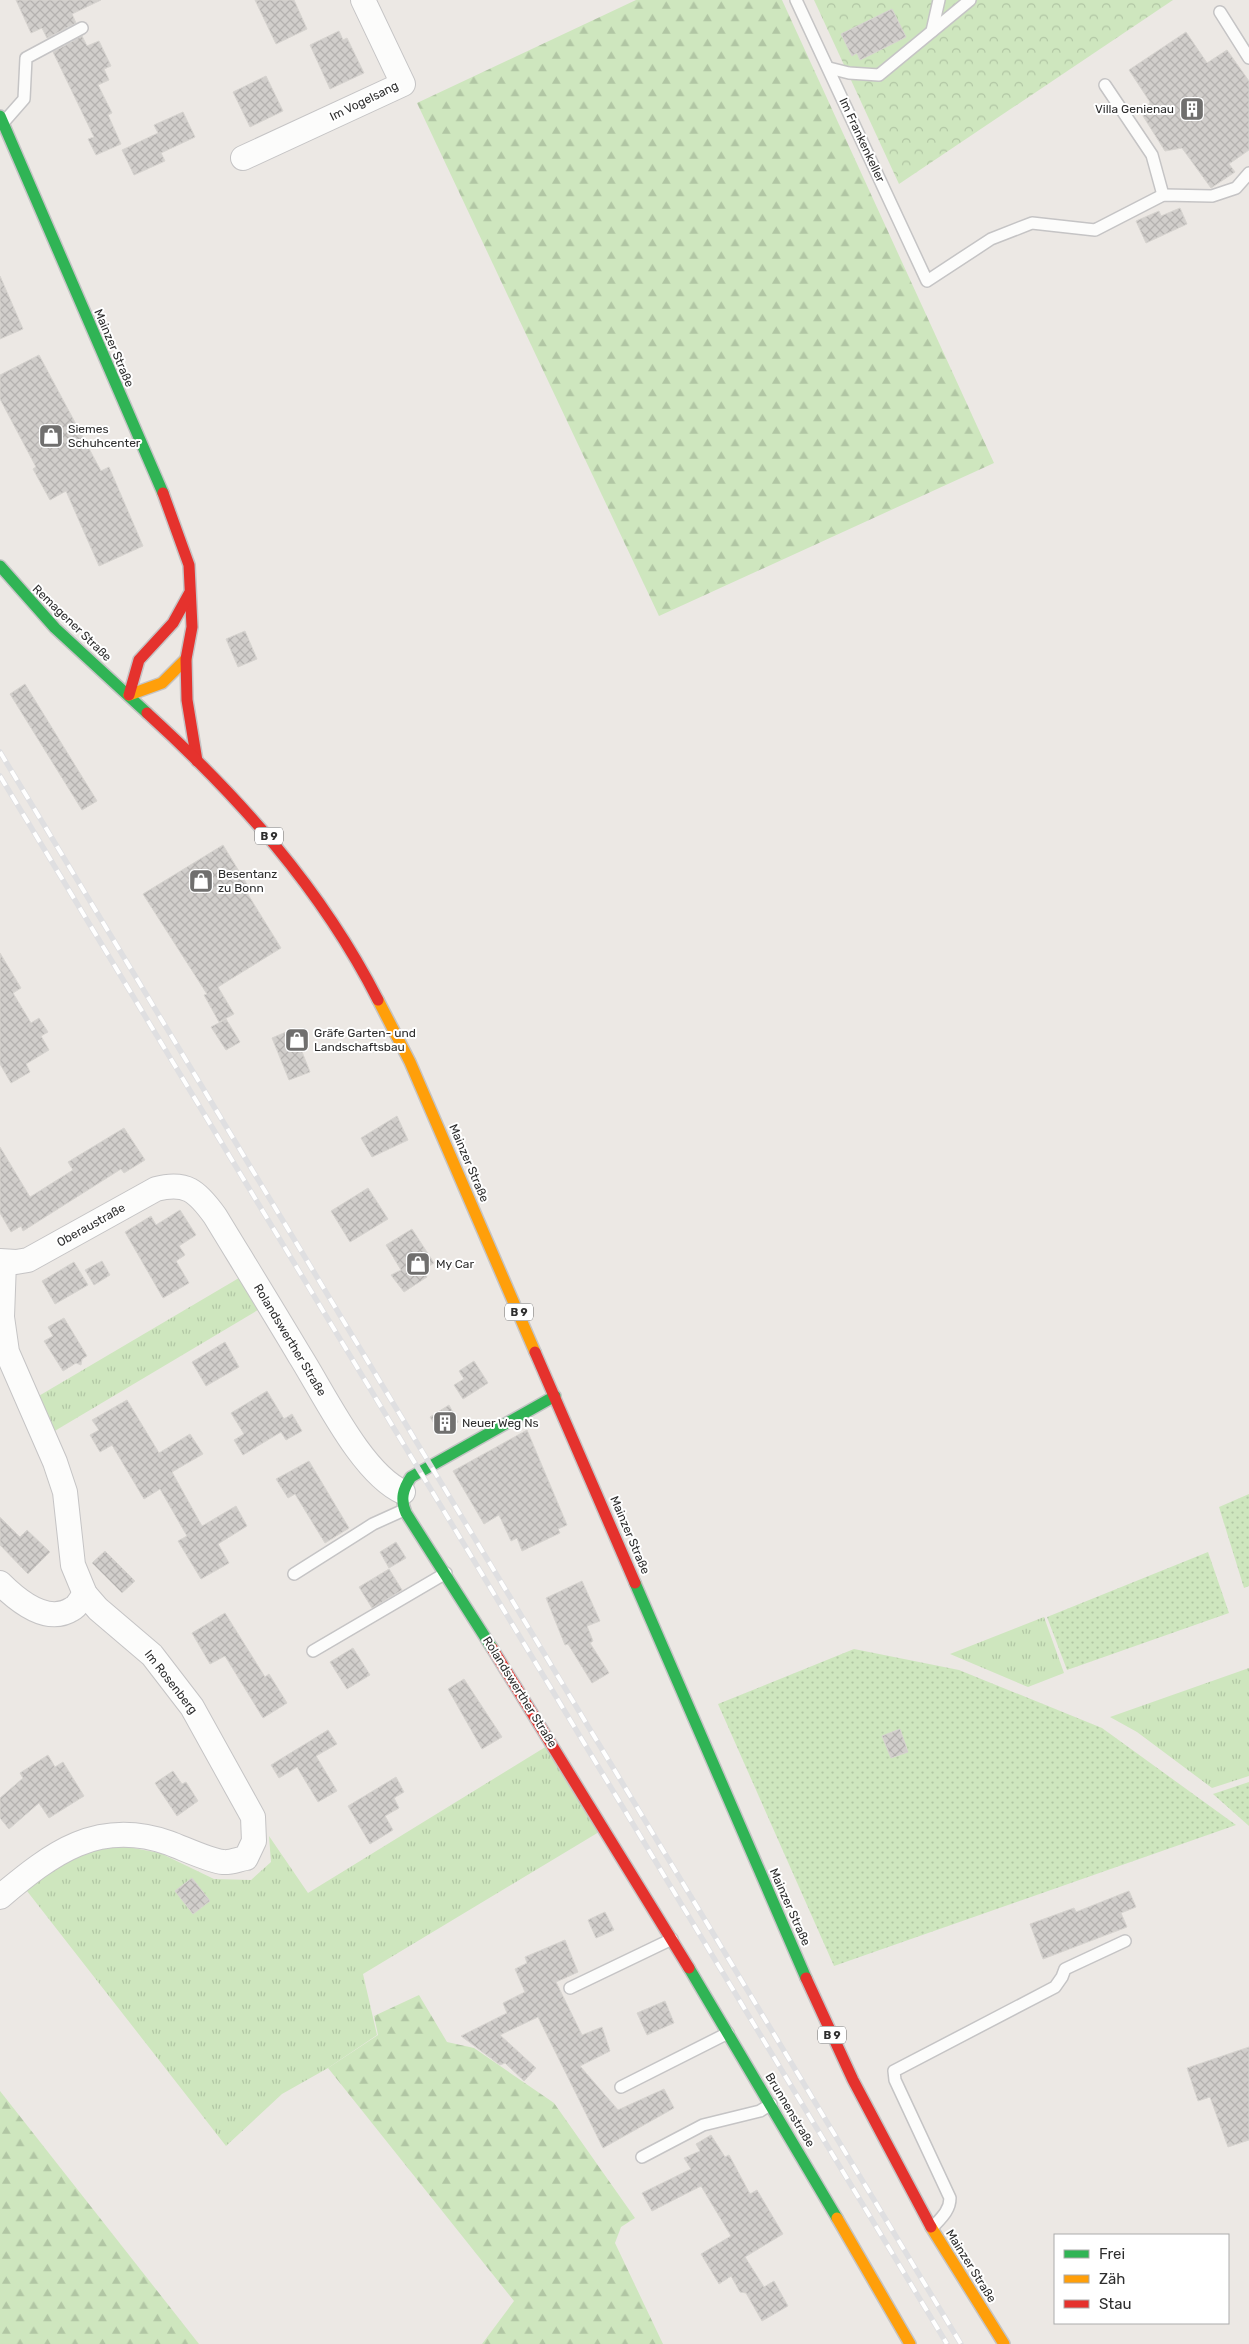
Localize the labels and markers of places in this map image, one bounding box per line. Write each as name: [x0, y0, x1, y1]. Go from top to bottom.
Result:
building icon: Villa Genienau: [1179, 96, 1205, 122]
place label: Villa Genienau: [1095, 102, 1174, 116]
place label: Siemes Schuhcenter: [68, 422, 141, 450]
shop icon: Siemes Schuhcenter: [38, 423, 64, 449]
place label: Besentanz zu Bonn: [218, 867, 277, 895]
shop icon: Besentanz zu Bonn: [188, 868, 214, 894]
place label: Gräfe Garten- und Landschaftsbau: [314, 1026, 416, 1054]
shop icon: Gräfe Garten- und Landschaftsbau: [284, 1027, 310, 1053]
shop icon: My Car: [405, 1251, 431, 1277]
place label: My Car: [436, 1257, 474, 1271]
building icon: Neuer Weg Ns: [432, 1410, 458, 1436]
place label: Neuer Weg Ns: [462, 1416, 539, 1430]

